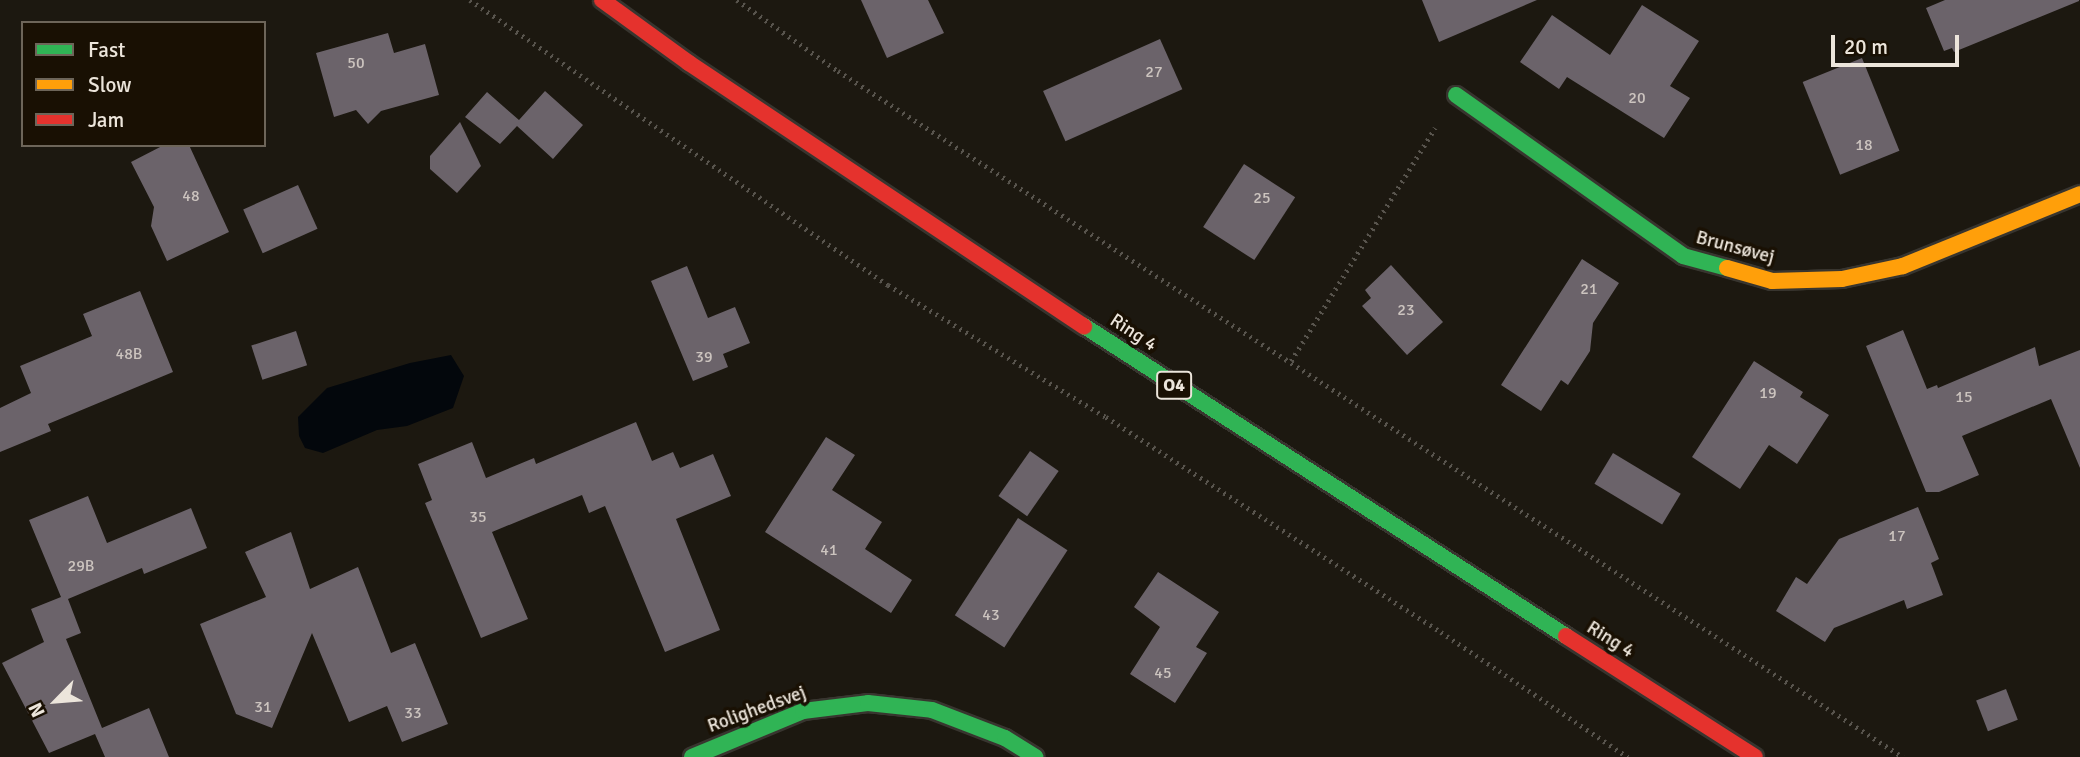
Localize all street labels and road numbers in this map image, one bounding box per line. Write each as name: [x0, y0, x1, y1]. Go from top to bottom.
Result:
street label: Brunsøvej: [1693, 227, 1777, 269]
street label: Ring 4: [1105, 309, 1161, 357]
road number: O4: [1155, 370, 1193, 400]
street label: Ring 4: [1582, 617, 1638, 663]
street label: Rolighedsvej: [705, 682, 809, 738]

